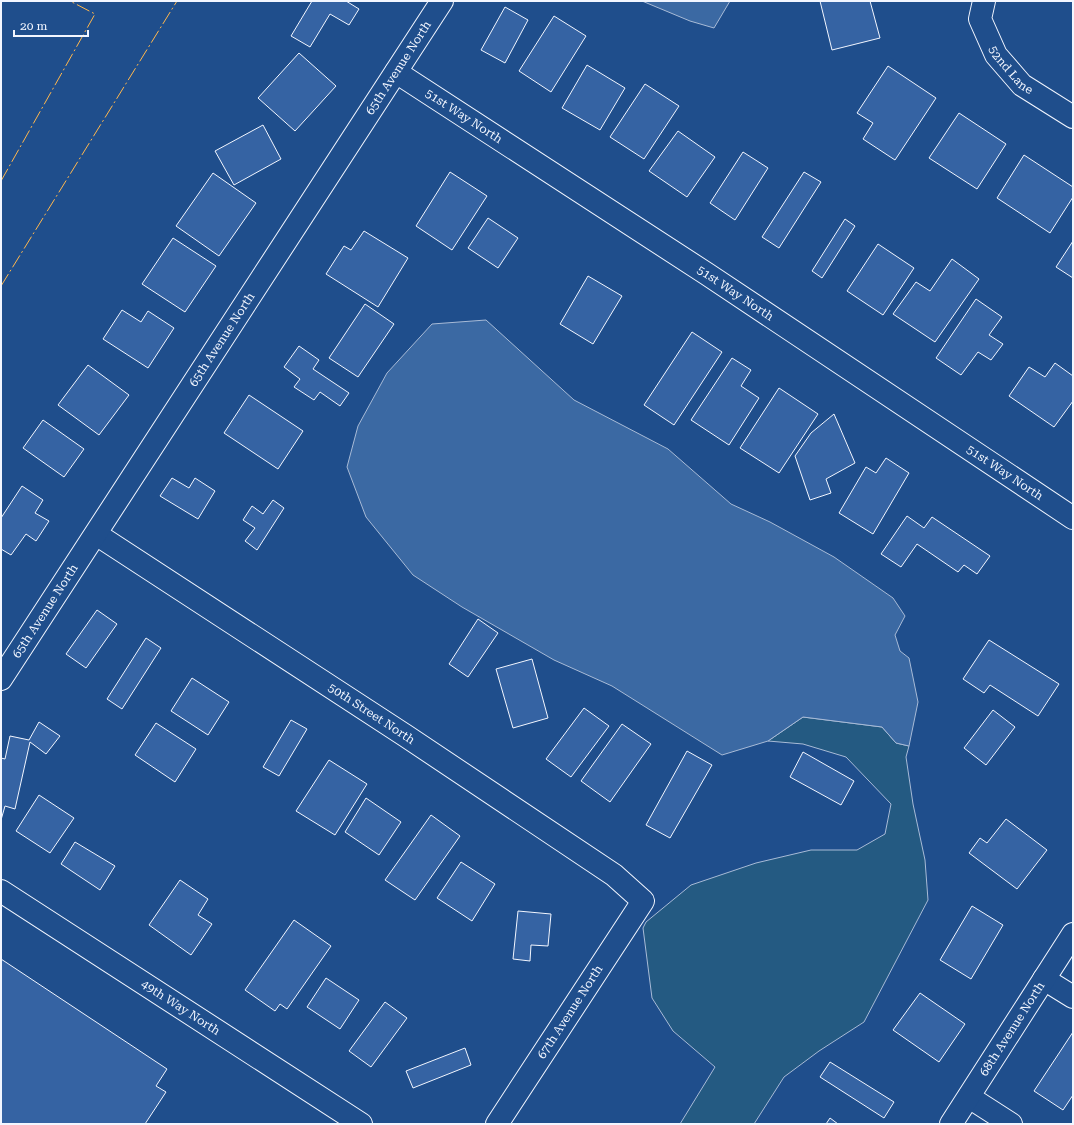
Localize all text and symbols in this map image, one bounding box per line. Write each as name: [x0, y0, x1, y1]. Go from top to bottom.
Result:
scale bar: [14, 12, 88, 38]
street label: 65th Avenue North: [363, 18, 434, 117]
text: 20 m: [20, 19, 47, 33]
street label: 52nd Lane: [986, 44, 1036, 97]
street label: 51st Way North: [423, 86, 505, 146]
street label: 51st Way North: [695, 262, 777, 324]
street label: 65th Avenue North: [186, 290, 258, 389]
street label: 51st Way North: [964, 442, 1046, 503]
street label: 65th Avenue North: [10, 561, 81, 661]
street label: 50th Street North: [326, 680, 418, 747]
street label: 67th Avenue North: [534, 962, 606, 1062]
street label: 49th Way North: [139, 977, 223, 1038]
street label: 68th Avenue North: [977, 979, 1048, 1079]

